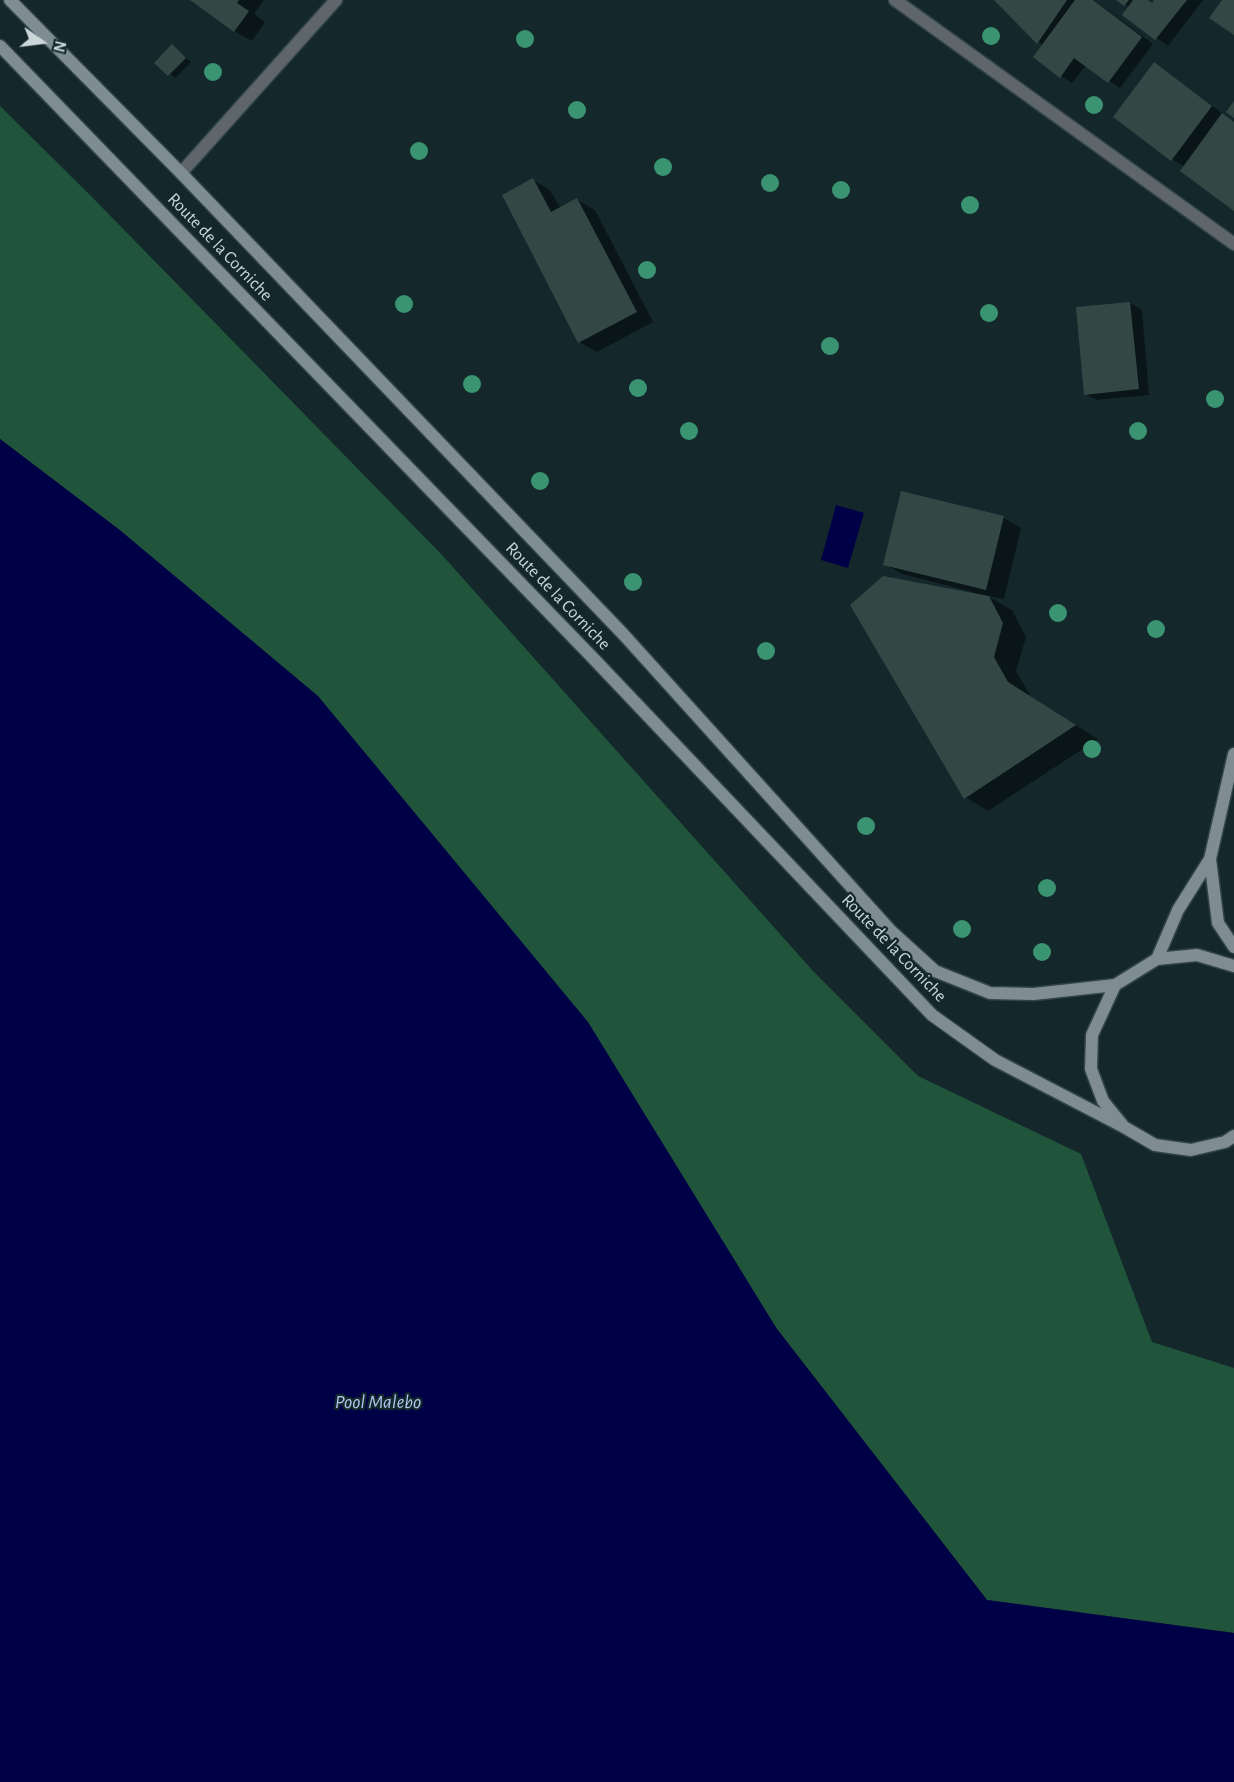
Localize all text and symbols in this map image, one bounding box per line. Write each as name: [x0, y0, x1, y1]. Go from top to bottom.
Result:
north arrow: [12, 12, 72, 72]
text: N: [50, 39, 69, 54]
street label: Route de la Corniche: [163, 188, 277, 306]
street label: Route de la Corniche: [501, 537, 615, 655]
street label: Route de la Corniche: [837, 889, 951, 1007]
water label: Pool Malebo: [335, 1390, 421, 1414]

